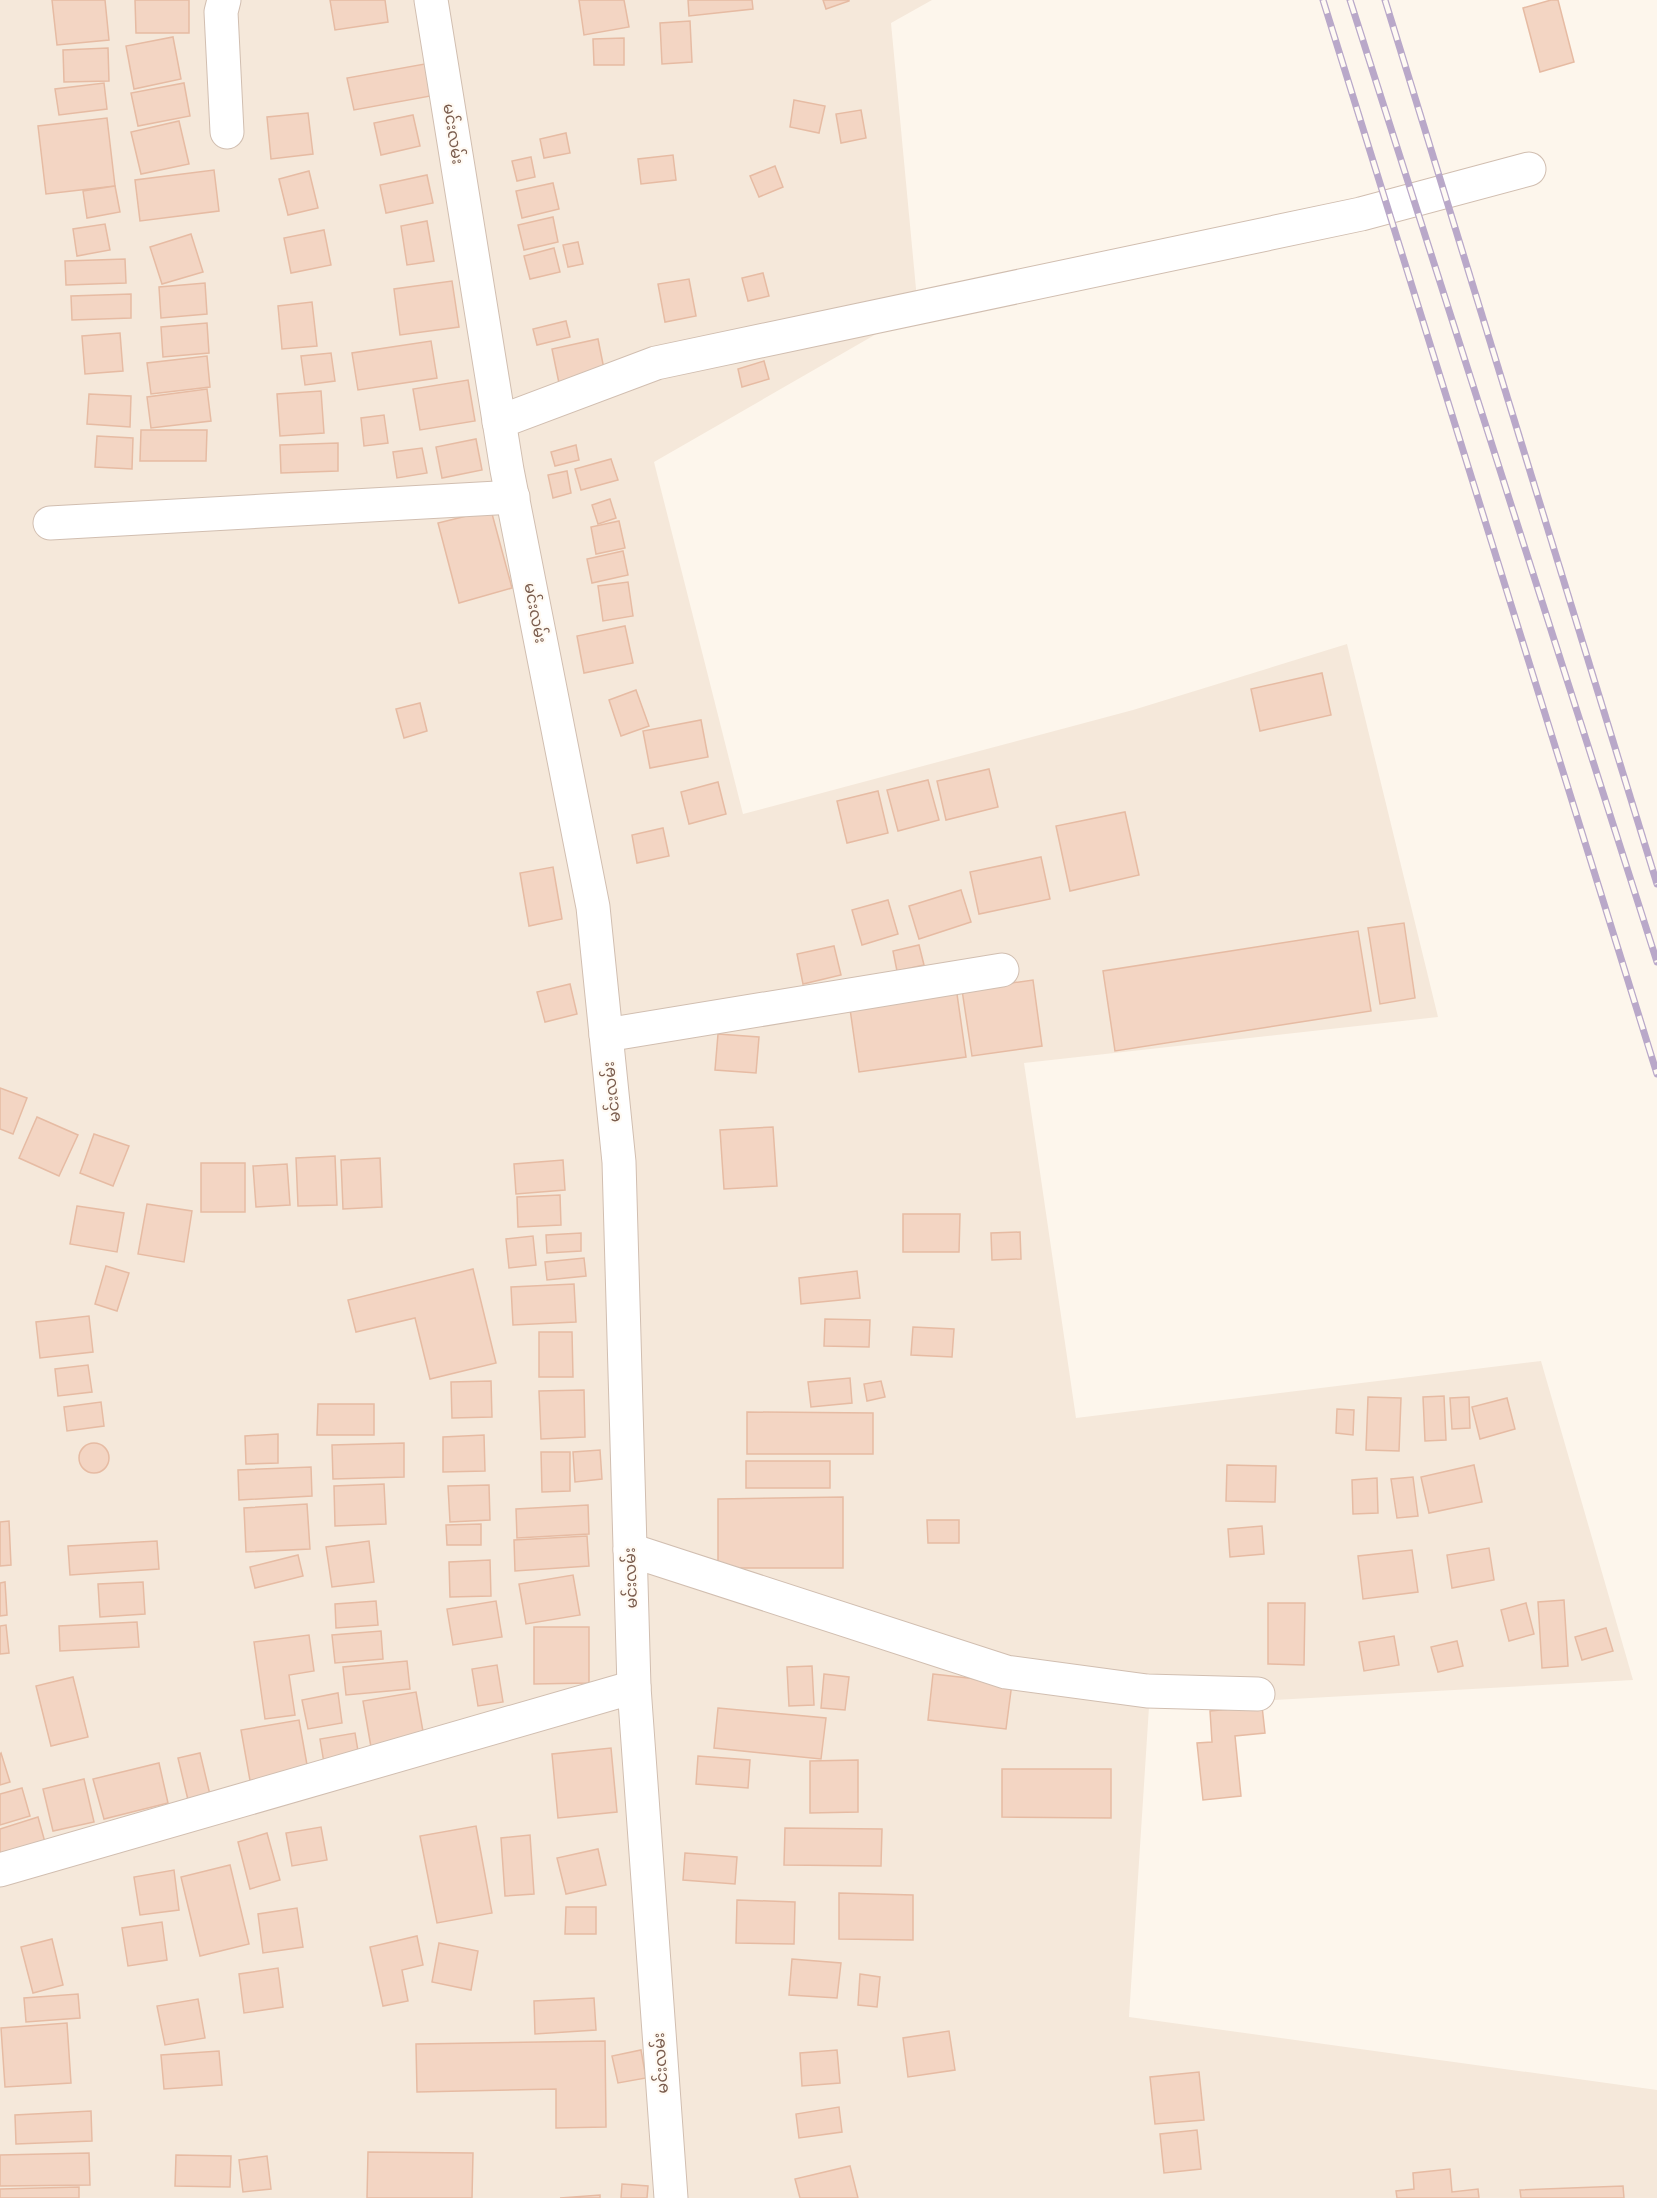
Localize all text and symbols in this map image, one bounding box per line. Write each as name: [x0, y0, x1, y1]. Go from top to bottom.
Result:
street label: မင်းလမ်း: [438, 102, 470, 166]
street label: မင်းလမ်း: [519, 581, 553, 645]
street label: မင်းလမ်း: [597, 1061, 625, 1124]
street label: မင်းလမ်း: [618, 1547, 642, 1609]
street label: မင်းလမ်း: [647, 2032, 673, 2094]

